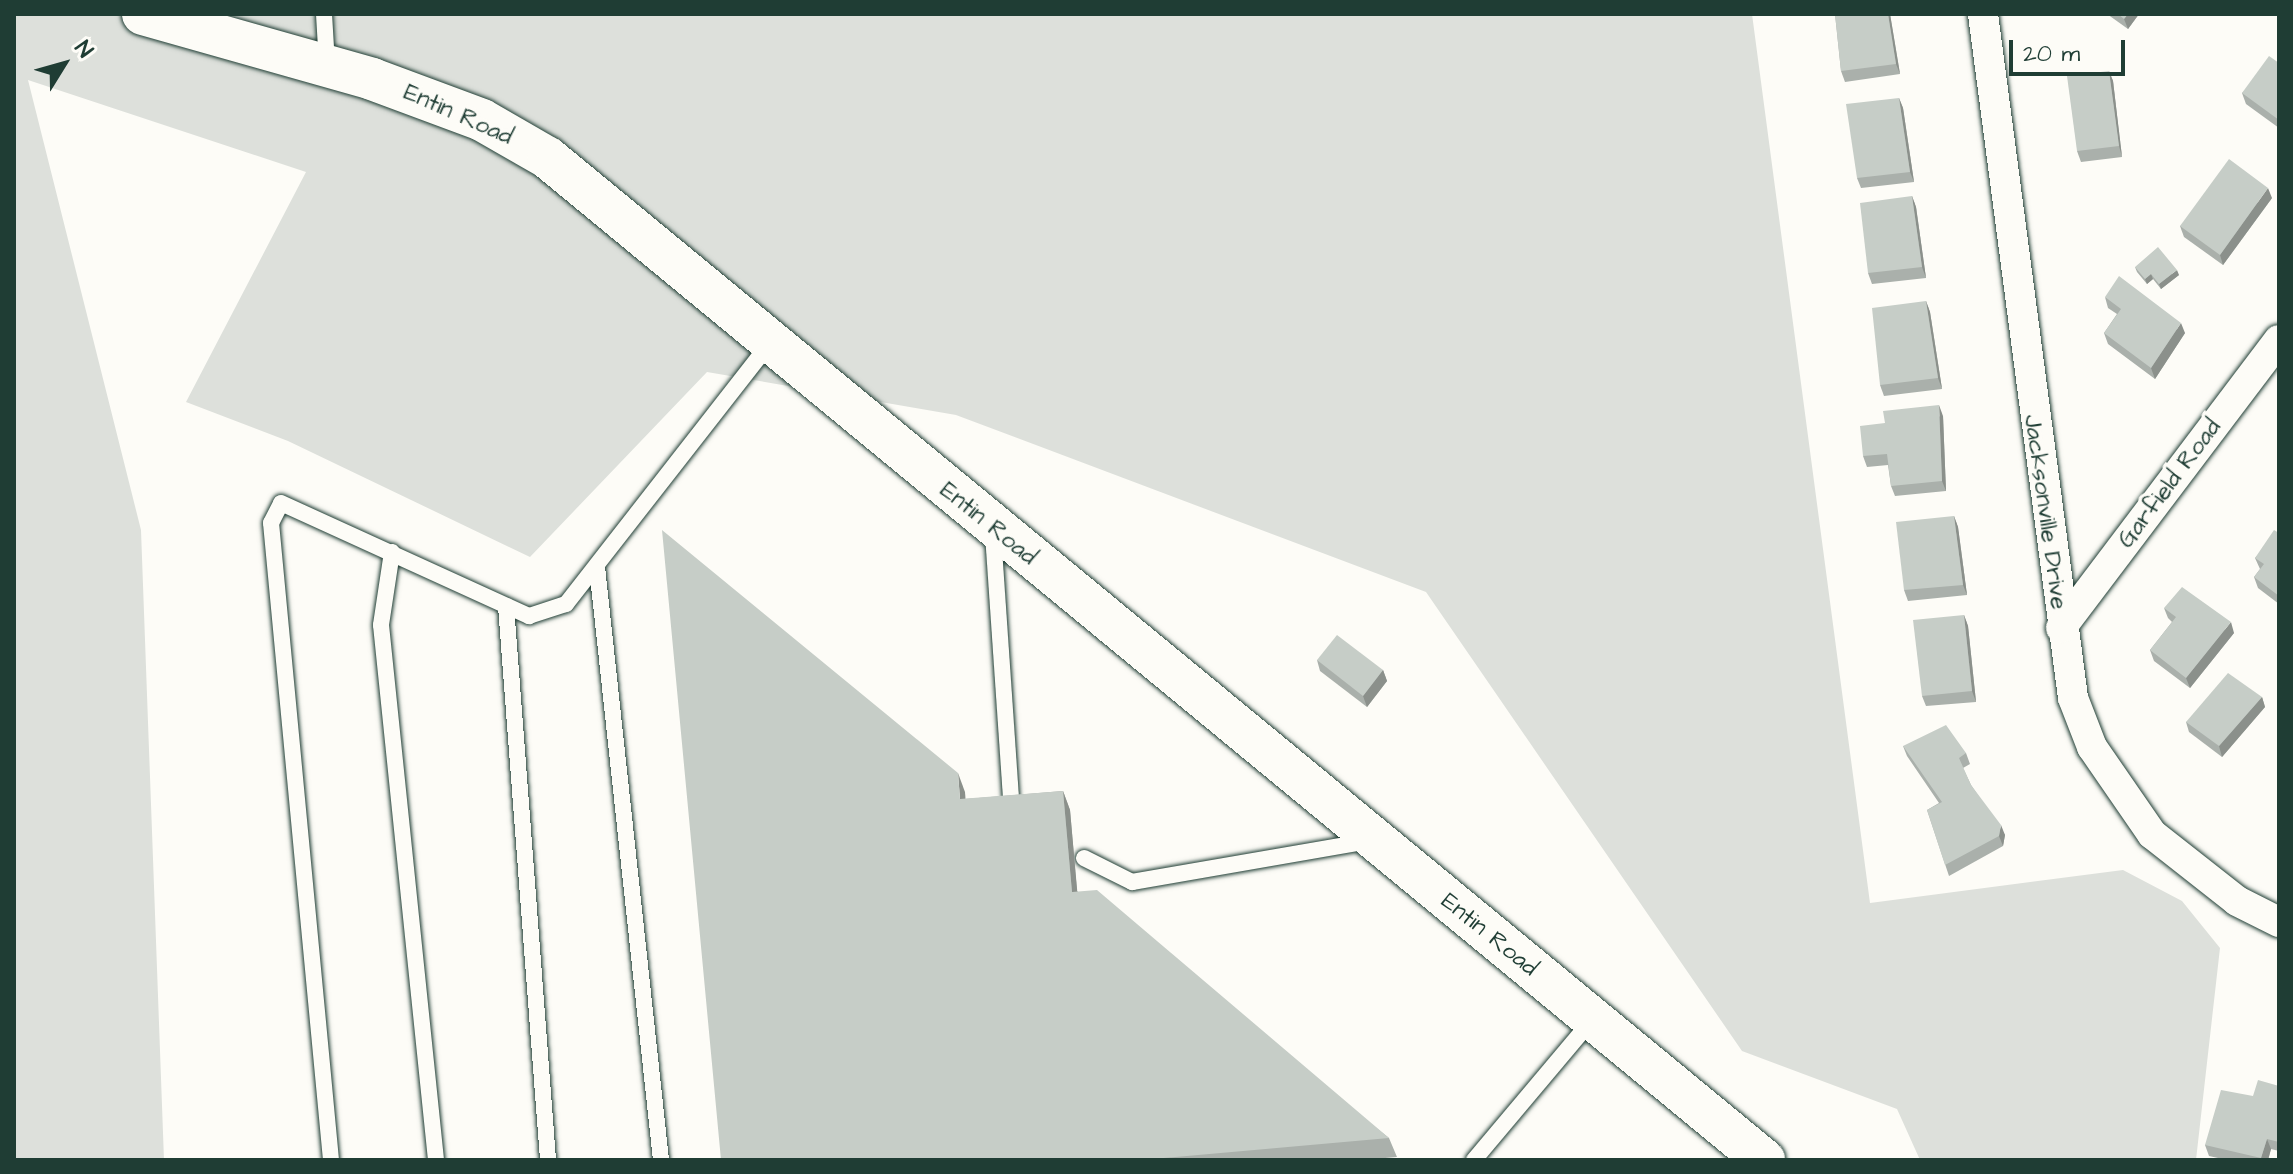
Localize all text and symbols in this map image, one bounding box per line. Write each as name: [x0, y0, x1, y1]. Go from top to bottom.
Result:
north arrow: [24, 24, 104, 104]
scale bar: [2013, 24, 2129, 74]
text: N: [67, 34, 100, 64]
text: 20 m: [2023, 37, 2080, 71]
street label: Entin Road: [399, 78, 517, 152]
street label: Jacksonville Drive: [2017, 413, 2073, 611]
street label: Garfield Road: [2112, 414, 2228, 554]
street label: Entin Road: [934, 476, 1042, 572]
street label: Entin Road: [1435, 887, 1543, 983]

